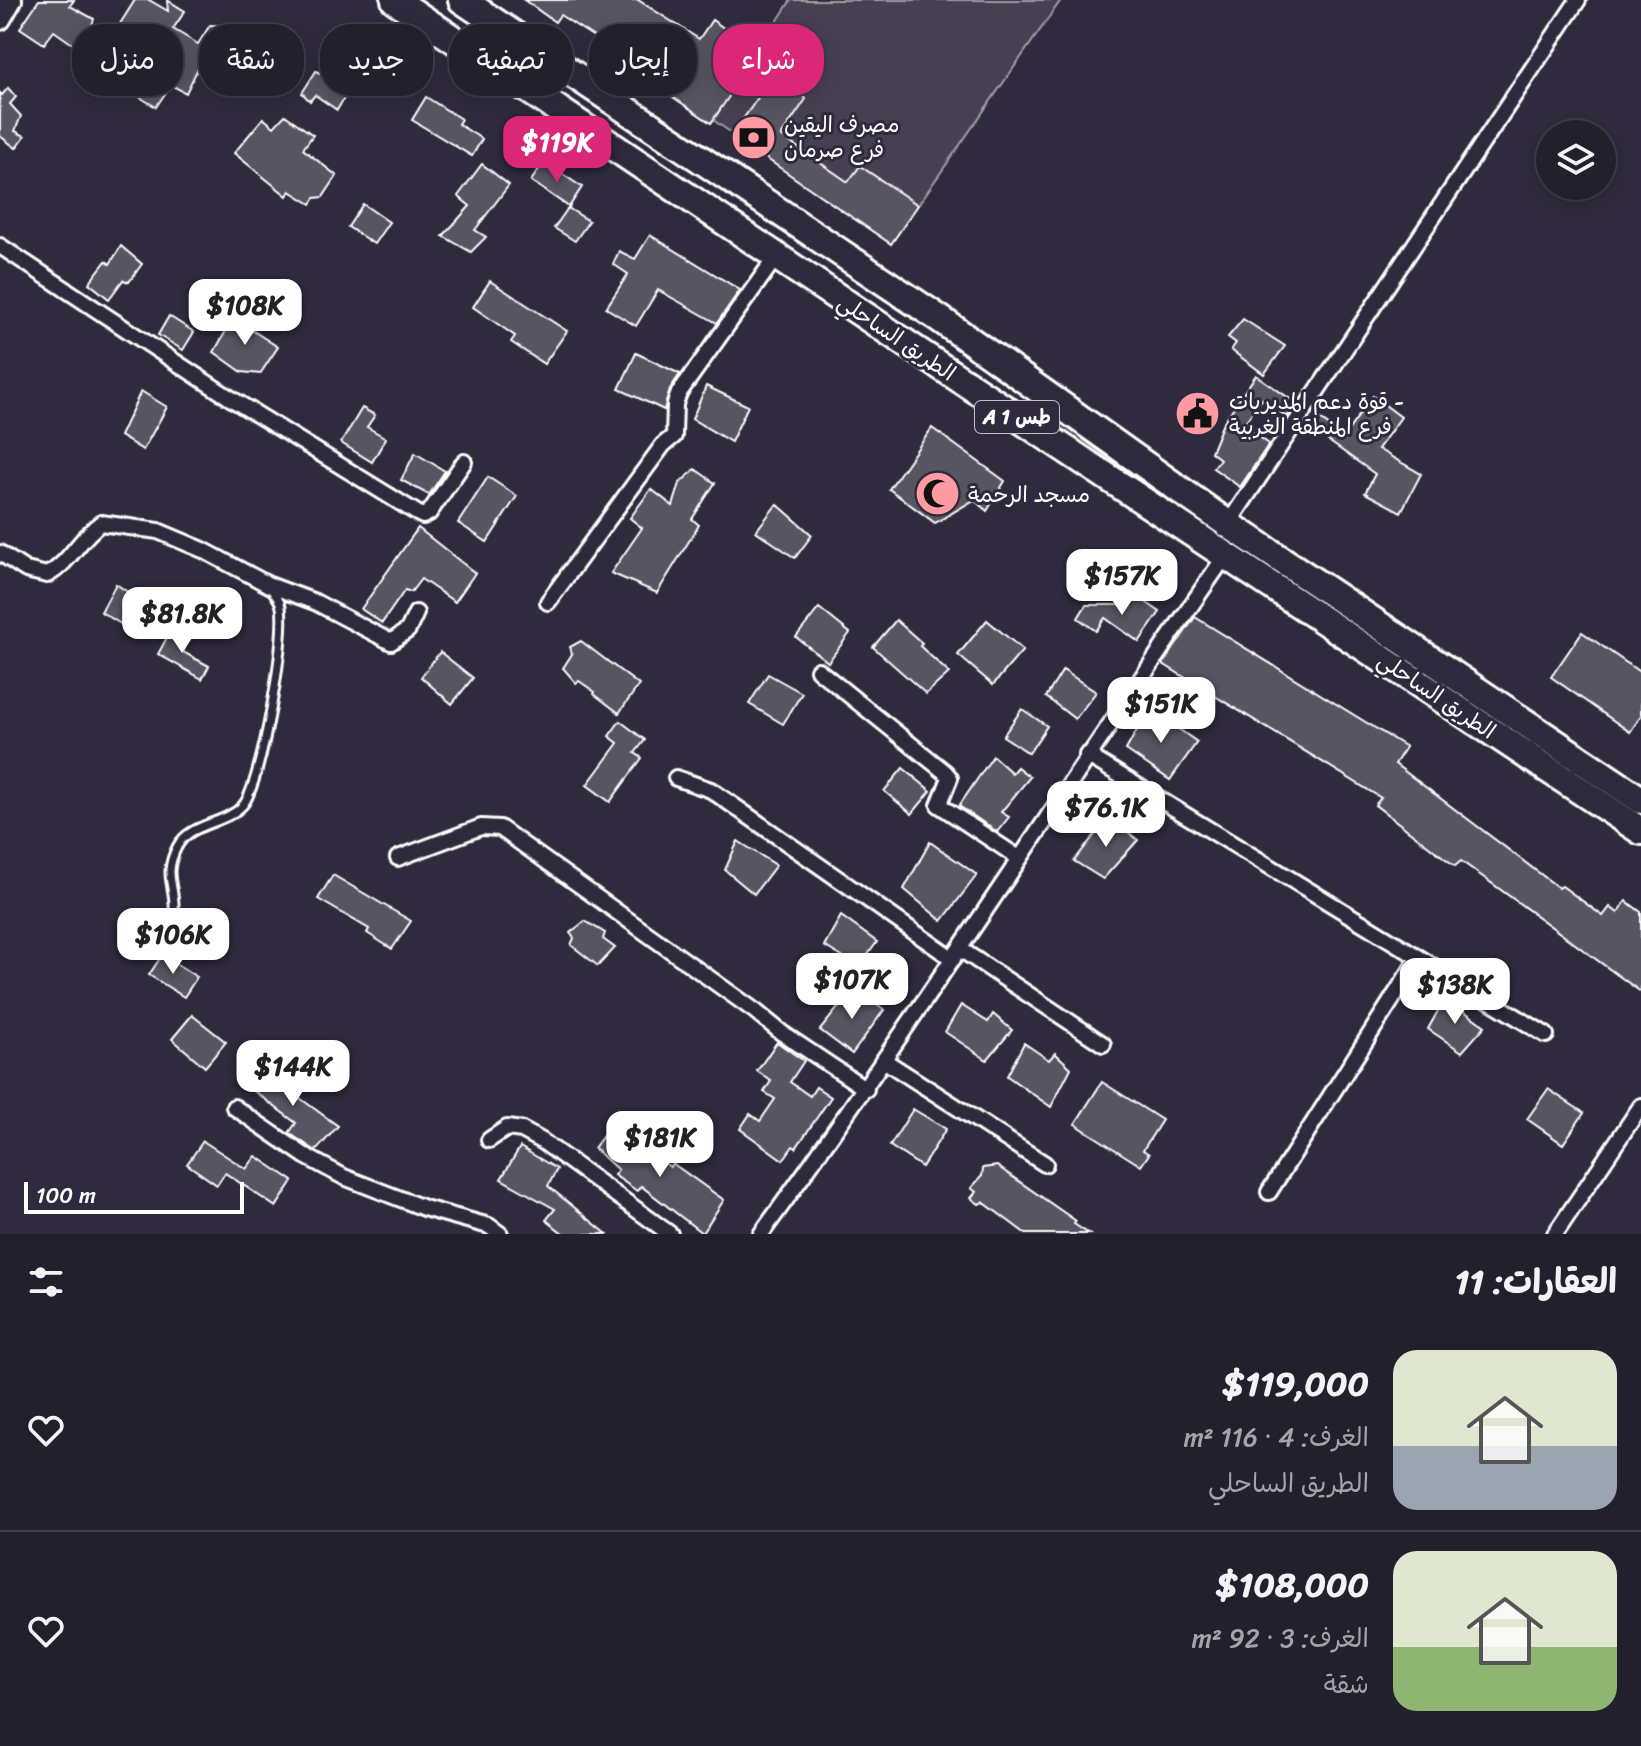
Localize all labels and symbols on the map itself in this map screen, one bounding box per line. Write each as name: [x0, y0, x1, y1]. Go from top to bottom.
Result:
place label: مصرف اليقين فرع صرمان: [784, 105, 899, 169]
bank icon: مصرف اليقين فرع صرمان: [729, 113, 777, 161]
pin: $119K: [501, 116, 613, 184]
pin: $108K: [189, 279, 301, 347]
street label: الطريق الساحلي: [829, 283, 964, 392]
place label: قوة دعم المديريات - فرع المنطقة الغربية: [1229, 382, 1404, 446]
public building icon: قوة دعم المديريات - فرع المنطقة الغربية: [1174, 390, 1222, 438]
road number: A 1 طس: [975, 401, 1059, 433]
mosque icon: مسجد الرحمة: [913, 470, 961, 518]
place label: مسجد الرحمة: [968, 475, 1090, 514]
pin: $157K: [1066, 549, 1178, 617]
pin: $81.8K: [117, 587, 247, 655]
street label: الطريق الساحلي: [1369, 641, 1504, 750]
pin: $151K: [1105, 677, 1217, 745]
pin: $76.1K: [1041, 781, 1171, 849]
pin: $106K: [117, 908, 229, 976]
pin: $107K: [796, 953, 908, 1021]
pin: $138K: [1399, 958, 1511, 1026]
pin: $144K: [237, 1040, 349, 1108]
pin: $181K: [604, 1111, 716, 1179]
scale bar: [24, 1178, 244, 1214]

